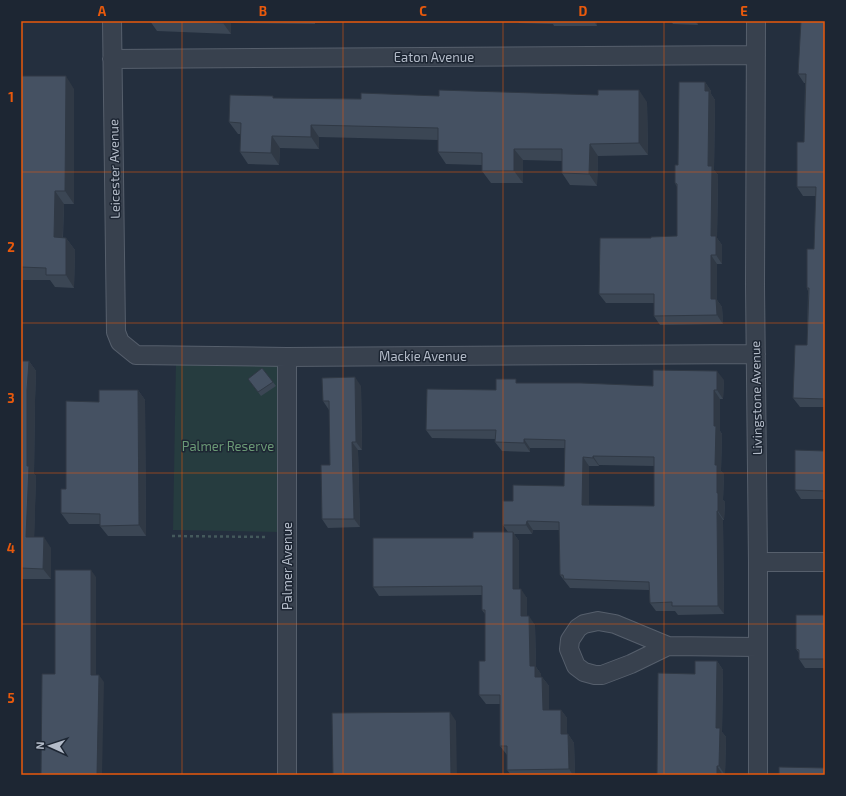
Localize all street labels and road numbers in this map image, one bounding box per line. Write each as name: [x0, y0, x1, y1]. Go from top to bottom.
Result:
street label: Eaton Avenue: [394, 49, 474, 65]
street label: Leicester Avenue: [105, 119, 123, 219]
street label: Livingstone Avenue: [747, 341, 765, 455]
street label: Mackie Avenue: [379, 348, 467, 364]
street label: Palmer Avenue: [279, 522, 295, 610]

